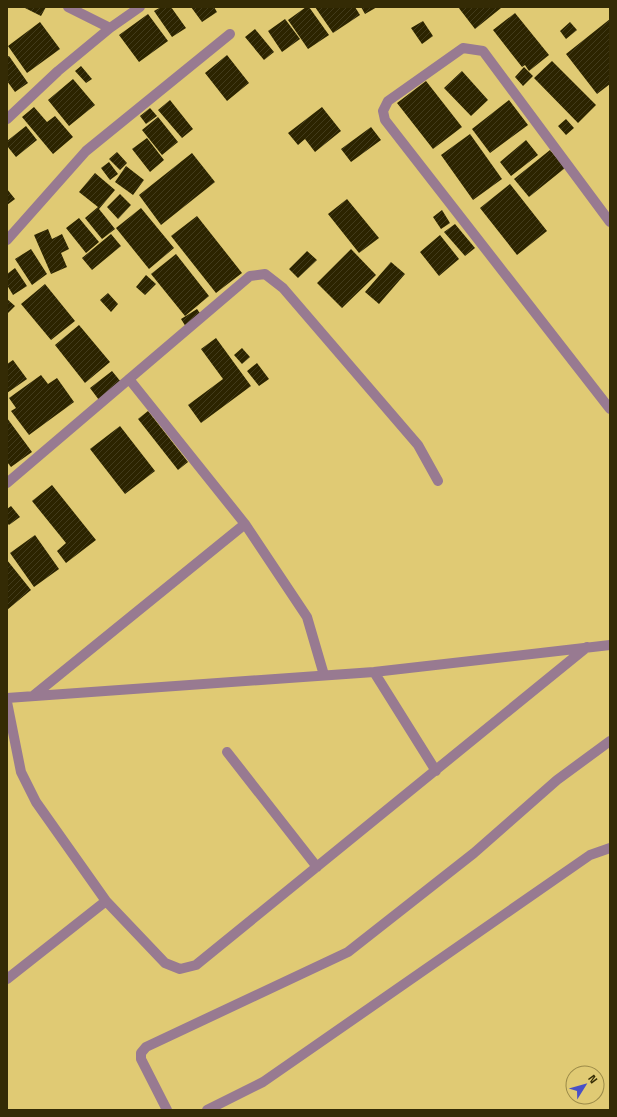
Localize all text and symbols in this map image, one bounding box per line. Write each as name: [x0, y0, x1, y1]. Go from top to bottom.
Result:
north arrow: [565, 1065, 605, 1105]
text: N: [584, 1071, 602, 1087]

